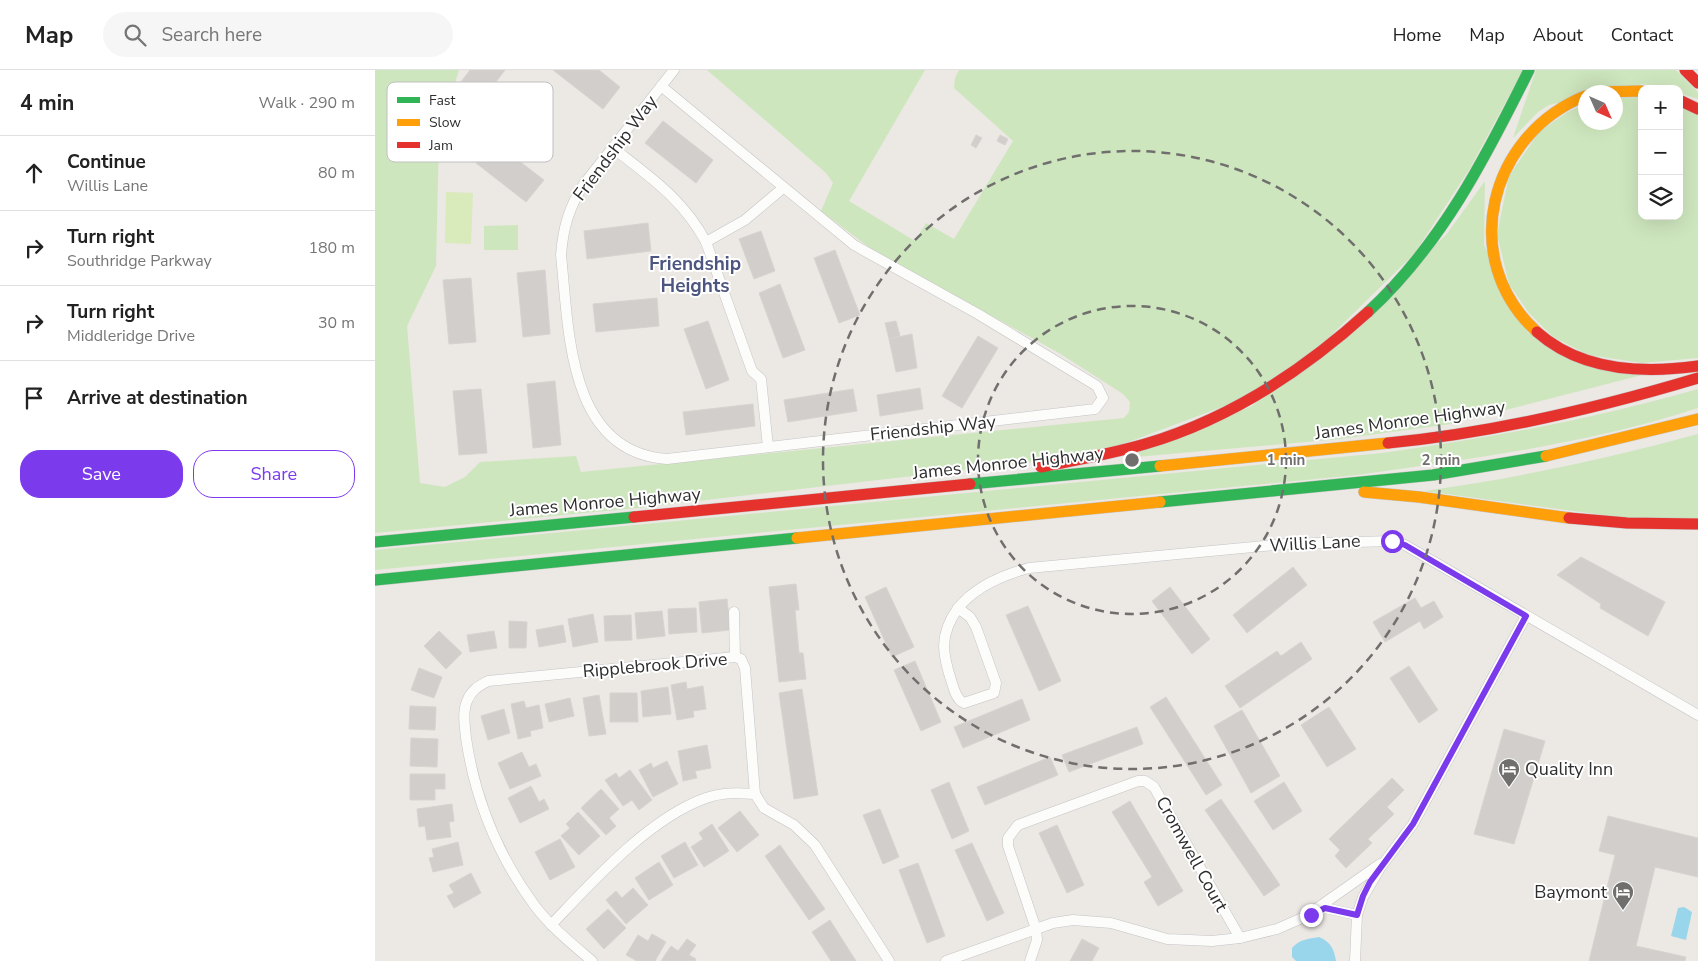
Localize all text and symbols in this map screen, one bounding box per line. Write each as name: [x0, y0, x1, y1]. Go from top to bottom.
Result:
search box: [103, 12, 453, 57]
text: Map: [25, 19, 73, 51]
icon: search: [121, 21, 149, 49]
text: Search here: [161, 22, 262, 48]
text: Home: [1393, 23, 1441, 47]
text: Map: [1469, 23, 1505, 47]
text: About: [1533, 23, 1583, 47]
text: Contact: [1611, 23, 1673, 47]
legend: [387, 82, 553, 162]
north arrow: [1578, 85, 1623, 130]
map controls: [1638, 85, 1683, 220]
button: +: [1638, 85, 1683, 130]
text: 4 min: [20, 89, 74, 117]
street label: Friendship Way: [567, 90, 663, 206]
text: Fast: [429, 91, 455, 110]
text: Walk · 290 m: [259, 92, 355, 114]
text: Slow: [429, 113, 461, 132]
button: −: [1638, 130, 1683, 175]
text: Jam: [428, 136, 453, 155]
text: Continue: [67, 149, 146, 175]
icon: ahead: [20, 159, 48, 187]
text: 80 m: [318, 162, 355, 184]
text: Willis Lane: [67, 175, 148, 197]
button: layers: [1638, 175, 1683, 220]
text: Turn right: [67, 224, 154, 250]
icon: right: [20, 234, 48, 262]
text: 180 m: [308, 237, 355, 259]
text: Southridge Parkway: [67, 250, 212, 272]
district label: Friendship Heights: [649, 251, 741, 299]
text: Turn right: [67, 299, 154, 325]
icon: right: [20, 309, 48, 337]
text: 30 m: [318, 312, 355, 334]
text: Middleridge Drive: [67, 325, 195, 347]
icon: arrive: [20, 384, 48, 412]
text: Arrive at destination: [67, 385, 248, 411]
street label: James Monroe Highway: [1312, 395, 1507, 445]
street label: Friendship Way: [869, 409, 998, 447]
street label: James Monroe Highway: [910, 441, 1105, 485]
button: Save: [20, 450, 183, 498]
button: Share: [193, 450, 355, 498]
text: 1 min: [1267, 450, 1305, 470]
text: 2 min: [1422, 450, 1460, 470]
centre of rings: [1123, 451, 1141, 469]
street label: James Monroe Highway: [507, 482, 702, 522]
street label: Willis Lane: [1269, 529, 1361, 557]
route start: [1381, 530, 1404, 553]
street label: Ripplebrook Drive: [582, 647, 728, 683]
hotel icon: Quality Inn: [1497, 757, 1521, 788]
place label: Quality Inn: [1525, 757, 1613, 781]
street label: Cromwell Court: [1150, 792, 1234, 917]
place label: Baymont: [1534, 880, 1608, 904]
hotel icon: Baymont: [1611, 880, 1635, 911]
route end: [1300, 904, 1323, 927]

